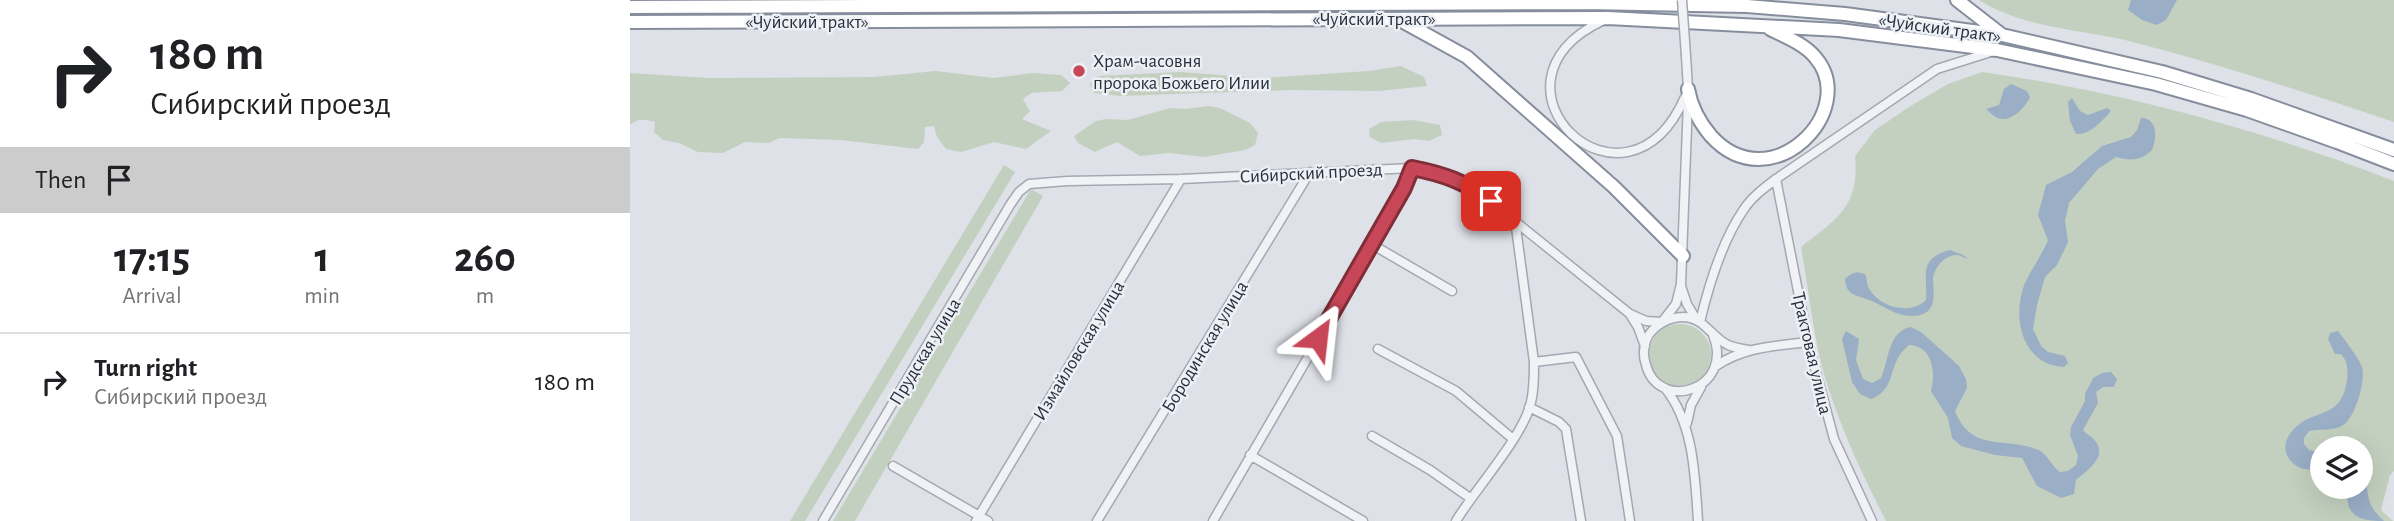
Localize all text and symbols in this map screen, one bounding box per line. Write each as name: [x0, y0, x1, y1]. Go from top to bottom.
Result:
street label: «Чуйский тракт»: [1312, 10, 1436, 29]
street label: «Чуйский тракт»: [1877, 10, 2002, 46]
street label: «Чуйский тракт»: [745, 13, 869, 32]
icon: right: [35, 28, 126, 119]
text: 180 m: [150, 30, 264, 79]
place label: Храм-часовня пророка Божьего Илии: [1093, 52, 1270, 93]
marker: Храм-часовня пророка Божьего Илии: [1071, 63, 1087, 79]
text: Сибирский проезд: [150, 88, 391, 120]
street label: Сибирский проезд: [1239, 160, 1383, 187]
icon: arrive: [100, 161, 138, 199]
text: Then: [35, 167, 86, 193]
pin: [1461, 171, 1521, 231]
icon: arrive: [1472, 182, 1510, 220]
text: 17:15: [114, 237, 190, 279]
text: 1: [315, 237, 330, 279]
text: 260: [454, 237, 516, 279]
street label: Измайловская улица: [1030, 277, 1129, 424]
street label: Бородинская улица: [1159, 277, 1252, 416]
text: Arrival: [123, 285, 182, 308]
text: min: [304, 285, 340, 308]
text: m: [476, 285, 494, 308]
street label: Трактовая улица: [1788, 290, 1835, 417]
street label: Прудская улица: [886, 295, 965, 408]
position arrow: [1281, 301, 1355, 375]
text: Turn right: [94, 355, 197, 381]
icon: right: [35, 363, 73, 401]
text: 180 m: [535, 369, 595, 395]
text: Сибирский проезд: [94, 386, 267, 409]
map controls: [2310, 436, 2373, 499]
button: layers: [2310, 436, 2373, 499]

